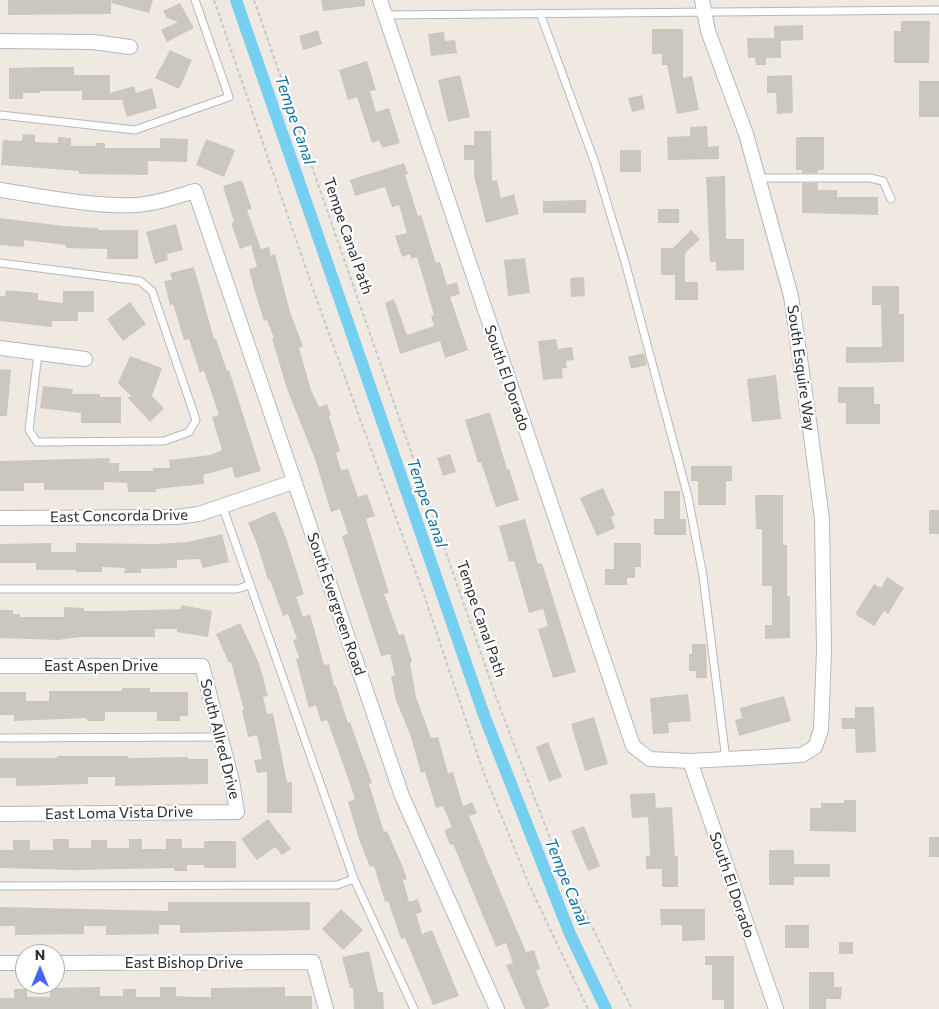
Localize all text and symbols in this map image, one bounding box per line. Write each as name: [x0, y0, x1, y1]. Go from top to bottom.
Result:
water label: Tempe Canal: [271, 73, 319, 167]
street label: Tempe Canal Path: [320, 175, 376, 297]
street label: South Esquire Way: [783, 304, 819, 432]
street label: South El Dorado: [480, 323, 534, 433]
water label: Tempe Canal: [403, 456, 451, 550]
street label: East Concorda Drive: [50, 506, 188, 526]
street label: South Evergreen Road: [303, 530, 369, 678]
street label: Tempe Canal Path: [453, 558, 509, 680]
street label: East Aspen Drive: [44, 657, 158, 675]
street label: South Allred Drive: [196, 677, 244, 801]
street label: East Loma Vista Drive: [45, 803, 193, 823]
street label: South El Dorado: [705, 830, 759, 940]
water label: Tempe Canal: [541, 835, 593, 929]
north arrow: [15, 944, 65, 994]
text: N: [35, 946, 45, 963]
street label: East Bishop Drive: [125, 954, 243, 972]

